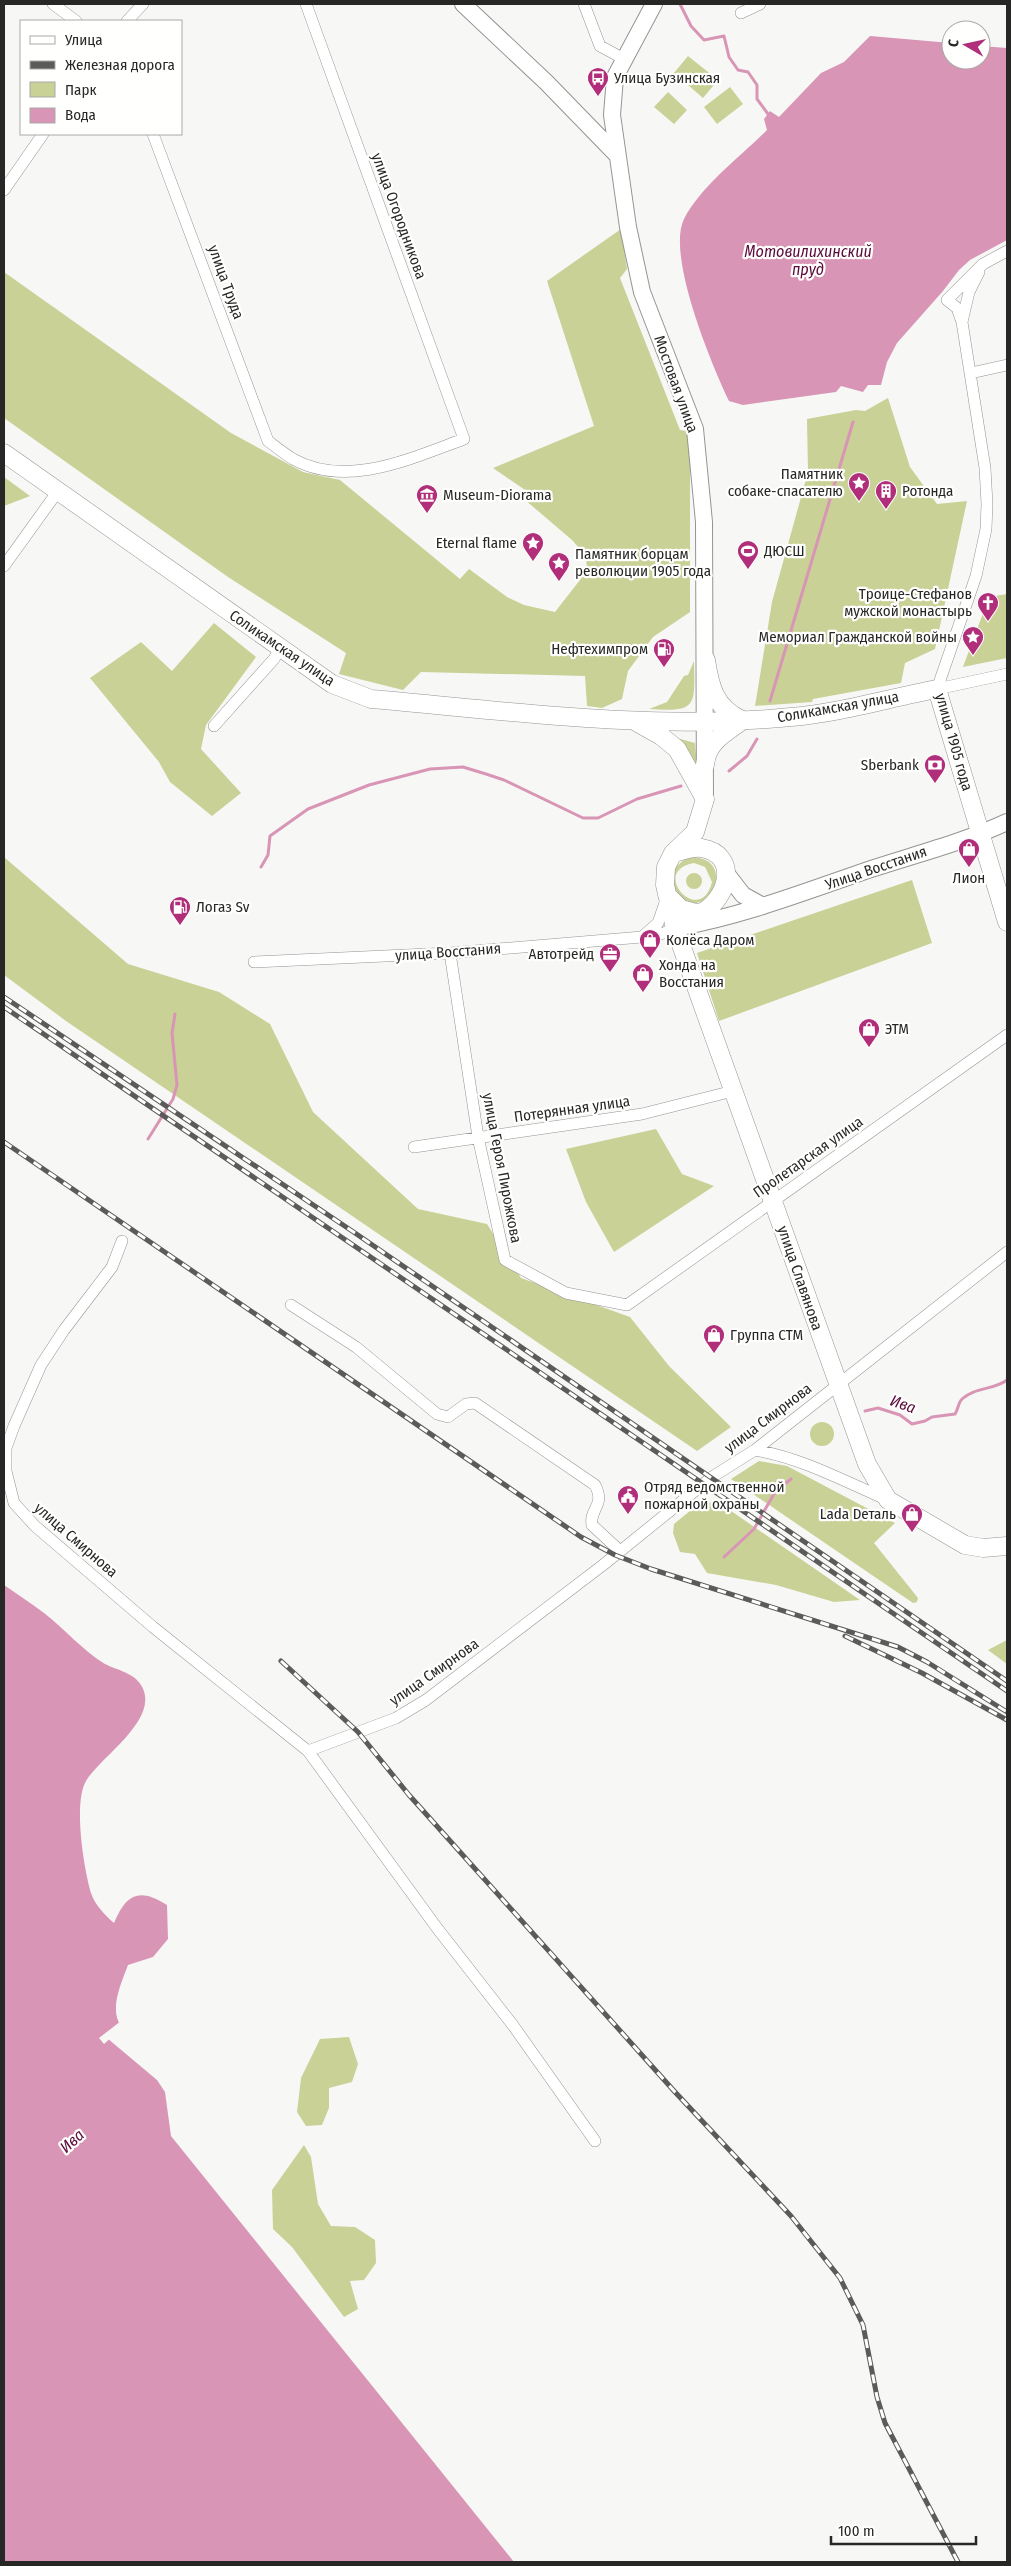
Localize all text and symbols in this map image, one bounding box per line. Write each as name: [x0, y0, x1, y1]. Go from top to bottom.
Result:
legend: [20, 20, 182, 135]
north arrow: [941, 20, 991, 70]
text: Улица: [64, 31, 103, 49]
text: С: [945, 37, 963, 48]
text: Железная дорога: [65, 56, 175, 74]
bus stop icon: Улица Бузинская: [586, 66, 610, 97]
place label: Улица Бузинская: [613, 69, 720, 87]
text: Парк: [65, 81, 96, 99]
text: Вода: [65, 106, 96, 124]
street label: улица Огородникова: [368, 151, 430, 281]
water label: Мотовилихинский пруд: [744, 242, 872, 279]
street label: улица Труда: [204, 243, 248, 321]
street label: Мостовая улица: [650, 333, 702, 435]
place label: Памятник собаке-спасателю: [728, 465, 843, 500]
place icon: Памятник собаке-спасателю: [847, 471, 871, 502]
building icon: Ротонда: [874, 479, 898, 510]
place label: Ротонда: [902, 482, 953, 500]
museum icon: Museum-Diorama: [415, 483, 439, 514]
place label: Museum-Diorama: [443, 486, 552, 504]
place icon: Eternal flame: [521, 531, 545, 562]
place label: Eternal flame: [436, 534, 517, 552]
sports icon: ДЮСШ: [736, 539, 760, 570]
place label: ДЮСШ: [763, 542, 805, 560]
place label: Памятник борцам революции 1905 года: [575, 545, 711, 580]
place icon: Памятник борцам революции 1905 года: [547, 551, 571, 582]
place label: Троице-Стефанов мужской монастырь: [844, 585, 972, 620]
church icon: Троице-Стефанов мужской монастырь: [976, 591, 1000, 622]
street label: Соликамская улица: [226, 606, 338, 690]
place icon: Мемориал Гражданской войны: [961, 625, 985, 656]
place label: Мемориал Гражданской войны: [759, 628, 957, 646]
fuel station icon: Нефтехимпром: [652, 637, 676, 668]
place label: Нефтехимпром: [551, 640, 648, 658]
street label: Соликамская улица: [776, 687, 900, 727]
street label: улица 1905 года: [931, 691, 977, 793]
bank icon: Sberbank: [923, 753, 947, 784]
place label: Sberbank: [861, 756, 919, 774]
shop icon: Лион: [957, 837, 981, 868]
street label: Улица Восстания: [822, 842, 929, 894]
place label: Лион: [953, 869, 985, 887]
fuel station icon: Логаз Sv: [168, 895, 192, 926]
place label: Логаз Sv: [196, 898, 250, 916]
shop icon: Колёса Даром: [638, 928, 662, 959]
place label: Колёса Даром: [666, 931, 755, 949]
street label: улица Восстания: [394, 939, 502, 965]
office icon: Автотрейд: [598, 942, 622, 973]
place label: Автотрейд: [529, 945, 594, 963]
place label: Хонда на Восстания: [659, 956, 724, 991]
shop icon: Хонда на Восстания: [631, 962, 655, 993]
shop icon: ЭТМ: [857, 1017, 881, 1048]
place label: ЭТМ: [885, 1020, 909, 1038]
street label: улица Героя Пирожкова: [479, 1091, 525, 1245]
street label: Потерянная улица: [513, 1092, 631, 1126]
street label: Пролетарская улица: [750, 1112, 866, 1202]
street label: улица Славянова: [774, 1223, 826, 1333]
shop icon: Группа СТМ: [702, 1323, 726, 1354]
place label: Группа СТМ: [730, 1326, 803, 1344]
street label: улица Смирнова: [721, 1379, 815, 1457]
water label: Ива: [888, 1391, 918, 1417]
place label: Отряд ведомственной пожарной охраны: [644, 1478, 785, 1513]
public building icon: Отряд ведомственной пожарной охраны: [616, 1484, 640, 1515]
street label: улица Смирнова: [31, 1499, 121, 1581]
shop icon: Lada Dеталь: [900, 1502, 924, 1533]
place label: Lada Dеталь: [820, 1505, 896, 1523]
street label: улица Смирнова: [386, 1635, 482, 1709]
water label: Ива: [56, 2125, 88, 2157]
scale bar: [831, 2514, 976, 2546]
text: 100 m: [838, 2522, 875, 2540]

